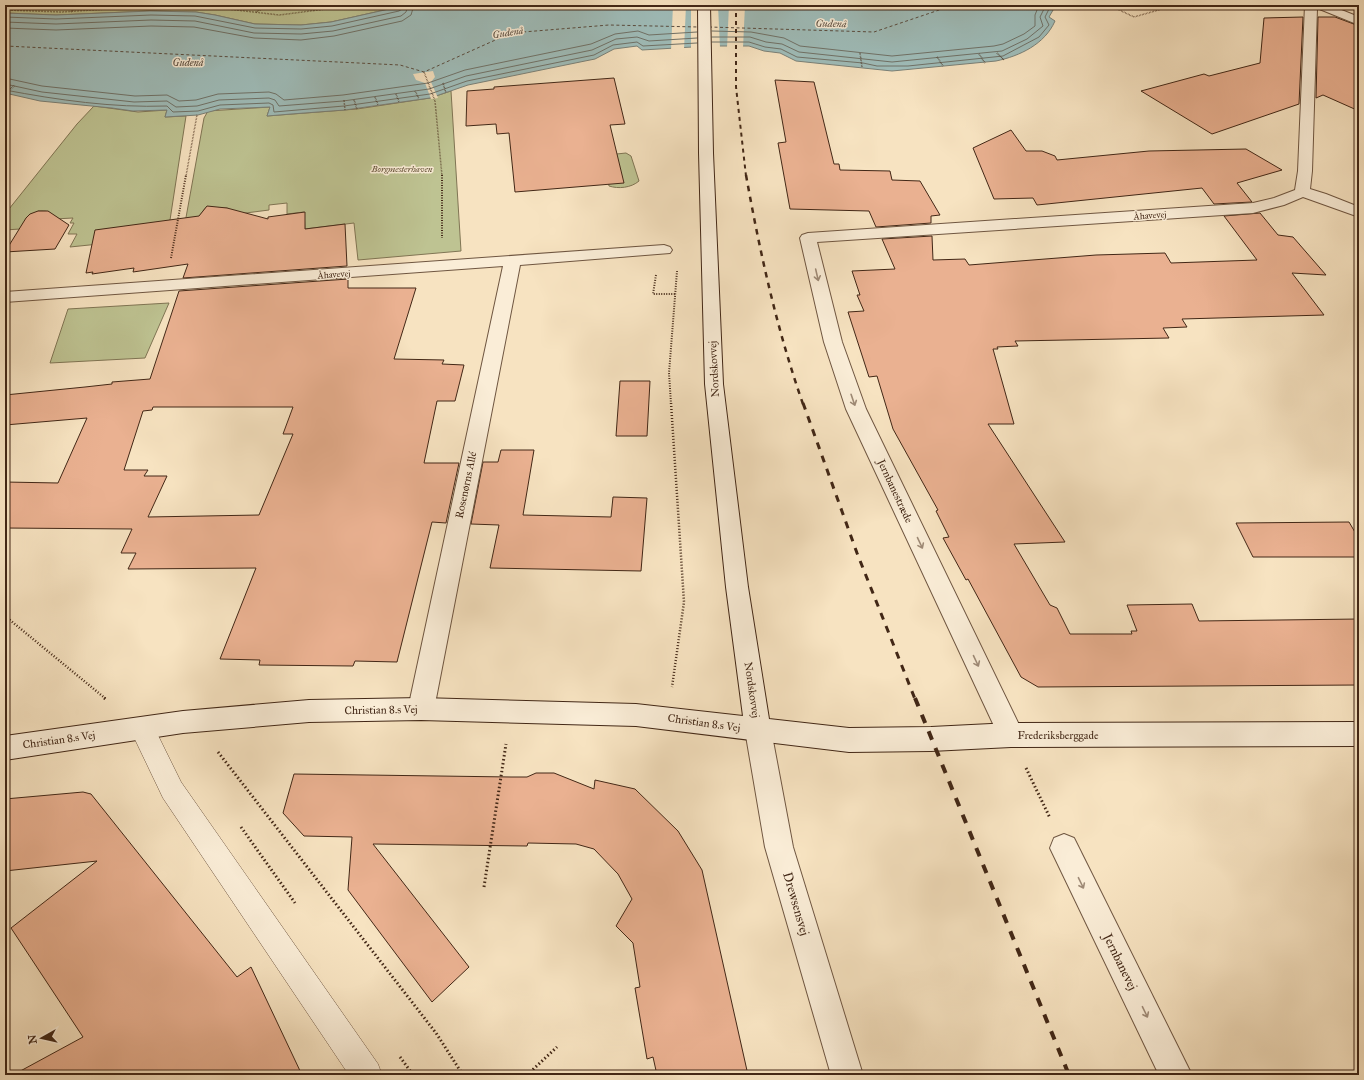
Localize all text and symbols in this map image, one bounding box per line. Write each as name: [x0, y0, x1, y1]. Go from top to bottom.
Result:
water label: Gudenå: [815, 18, 847, 30]
water label: Gudenå: [492, 25, 525, 41]
water label: Gudenå: [172, 57, 204, 69]
park label: Borgmesterhaven: [370, 163, 433, 174]
street label: Åhavevej: [1132, 208, 1167, 222]
street label: Åhavevej: [316, 267, 351, 281]
one-way arrow: [814, 269, 821, 282]
street label: Nordskovvej: [706, 340, 722, 398]
one-way arrow: [850, 394, 857, 407]
street label: Rosenørns Allé: [453, 450, 479, 520]
street label: Jernbanestræde: [873, 456, 916, 526]
one-way arrow: [917, 537, 924, 549]
one-way arrow: [973, 655, 980, 667]
street label: Nordskovvej: [742, 661, 762, 719]
street label: Christian 8.s Vej: [344, 703, 418, 717]
street label: Christian 8.s Vej: [667, 711, 741, 735]
street label: Christian 8.s Vej: [22, 728, 96, 752]
street label: Frederiksberggade: [1018, 729, 1099, 742]
street label: Drewsensvej: [779, 870, 813, 938]
one-way arrow: [1078, 877, 1086, 889]
street label: Jernbanevej: [1099, 929, 1141, 993]
one-way arrow: [1142, 1006, 1149, 1018]
north arrow: [22, 1018, 62, 1058]
text: N: [25, 1033, 40, 1045]

